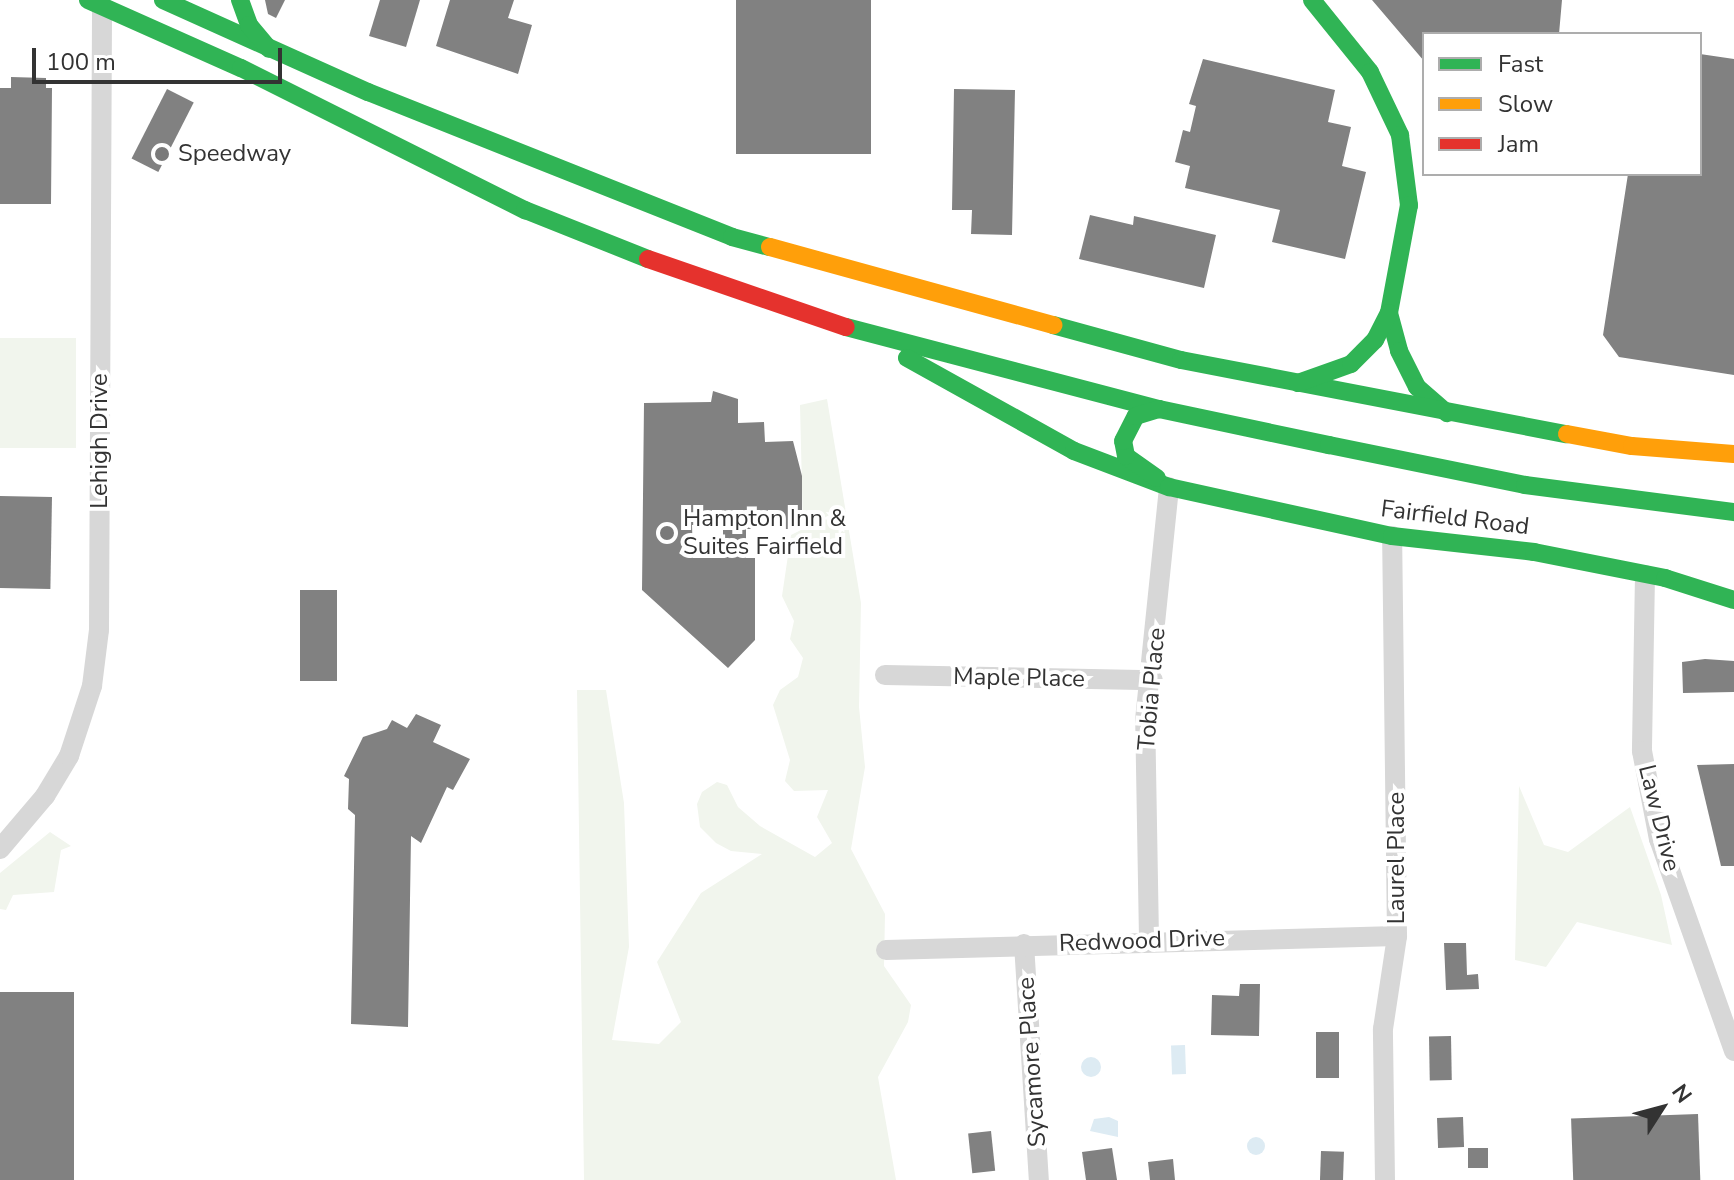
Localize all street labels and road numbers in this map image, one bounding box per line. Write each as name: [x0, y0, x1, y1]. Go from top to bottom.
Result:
street label: Lehigh Drive: [86, 373, 114, 509]
street label: Fairfield Road: [1379, 495, 1531, 541]
street label: Tobia Place: [1132, 626, 1172, 752]
street label: Maple Place: [953, 662, 1085, 694]
street label: Law Drive: [1632, 762, 1686, 874]
street label: Laurel Place: [1383, 792, 1411, 924]
street label: Redwood Drive: [1058, 924, 1226, 958]
street label: Sycamore Place: [1012, 976, 1052, 1148]

